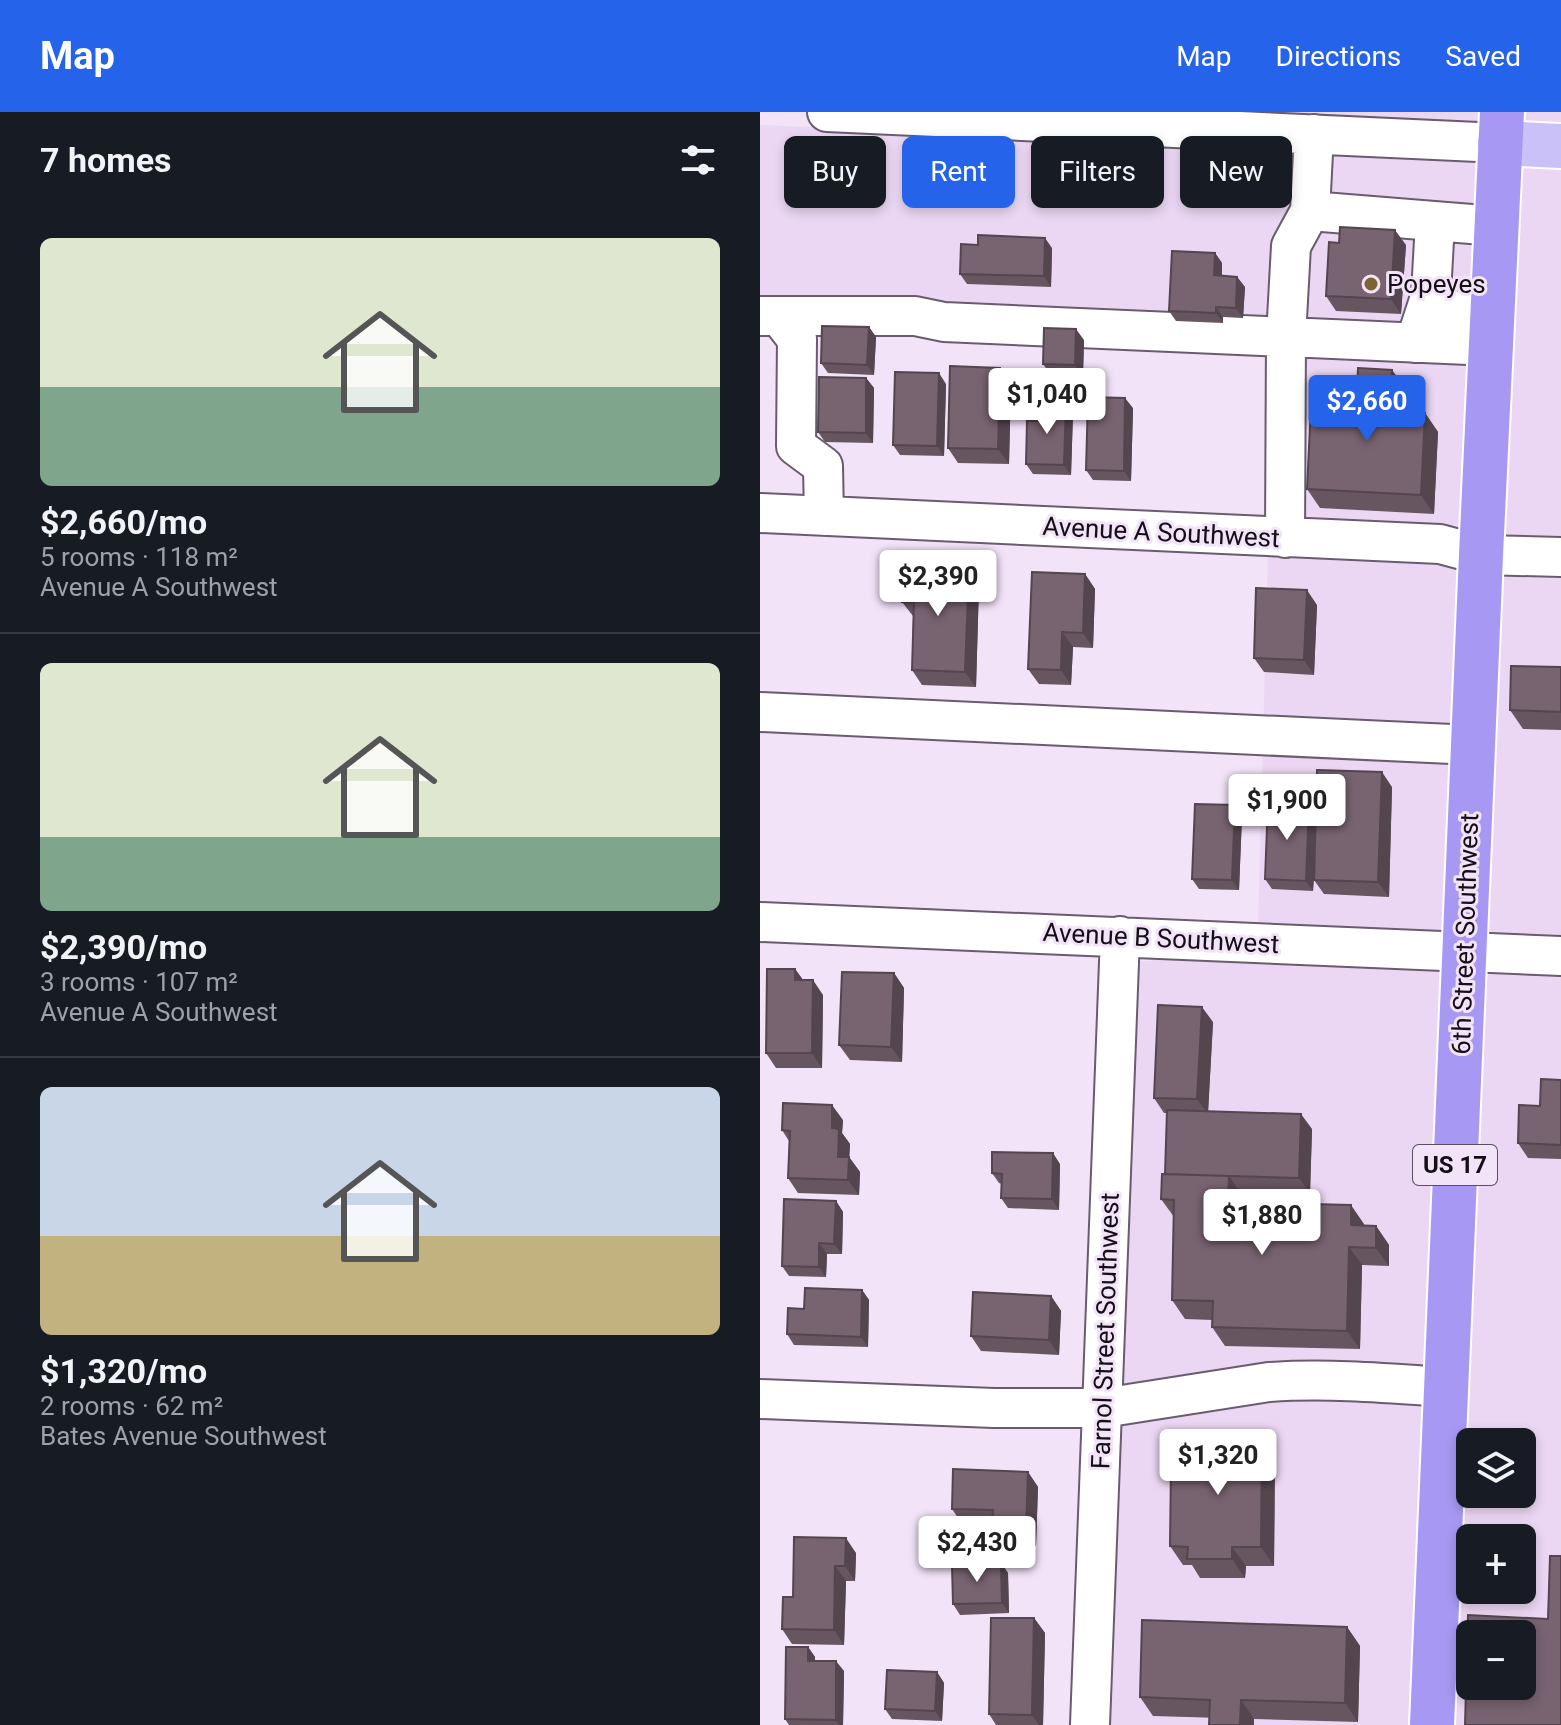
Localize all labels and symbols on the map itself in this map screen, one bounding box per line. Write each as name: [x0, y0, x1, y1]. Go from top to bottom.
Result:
place label: Popeyes: [1387, 269, 1486, 299]
marker: Popeyes: [1362, 275, 1380, 293]
pin: $1,040: [982, 368, 1112, 436]
pin: $2,660: [1302, 375, 1432, 443]
street label: Avenue A Southwest: [1042, 511, 1280, 553]
pin: $2,390: [873, 550, 1003, 618]
pin: $1,900: [1222, 774, 1352, 842]
street label: 6th Street Southwest: [1446, 813, 1484, 1055]
street label: Avenue B Southwest: [1042, 917, 1280, 959]
road number: US 17: [1413, 1145, 1497, 1185]
pin: $1,880: [1197, 1189, 1327, 1257]
street label: Farnol Street Southwest: [1085, 1192, 1125, 1470]
pin: $1,320: [1153, 1429, 1283, 1497]
pin: $2,430: [912, 1516, 1042, 1584]

